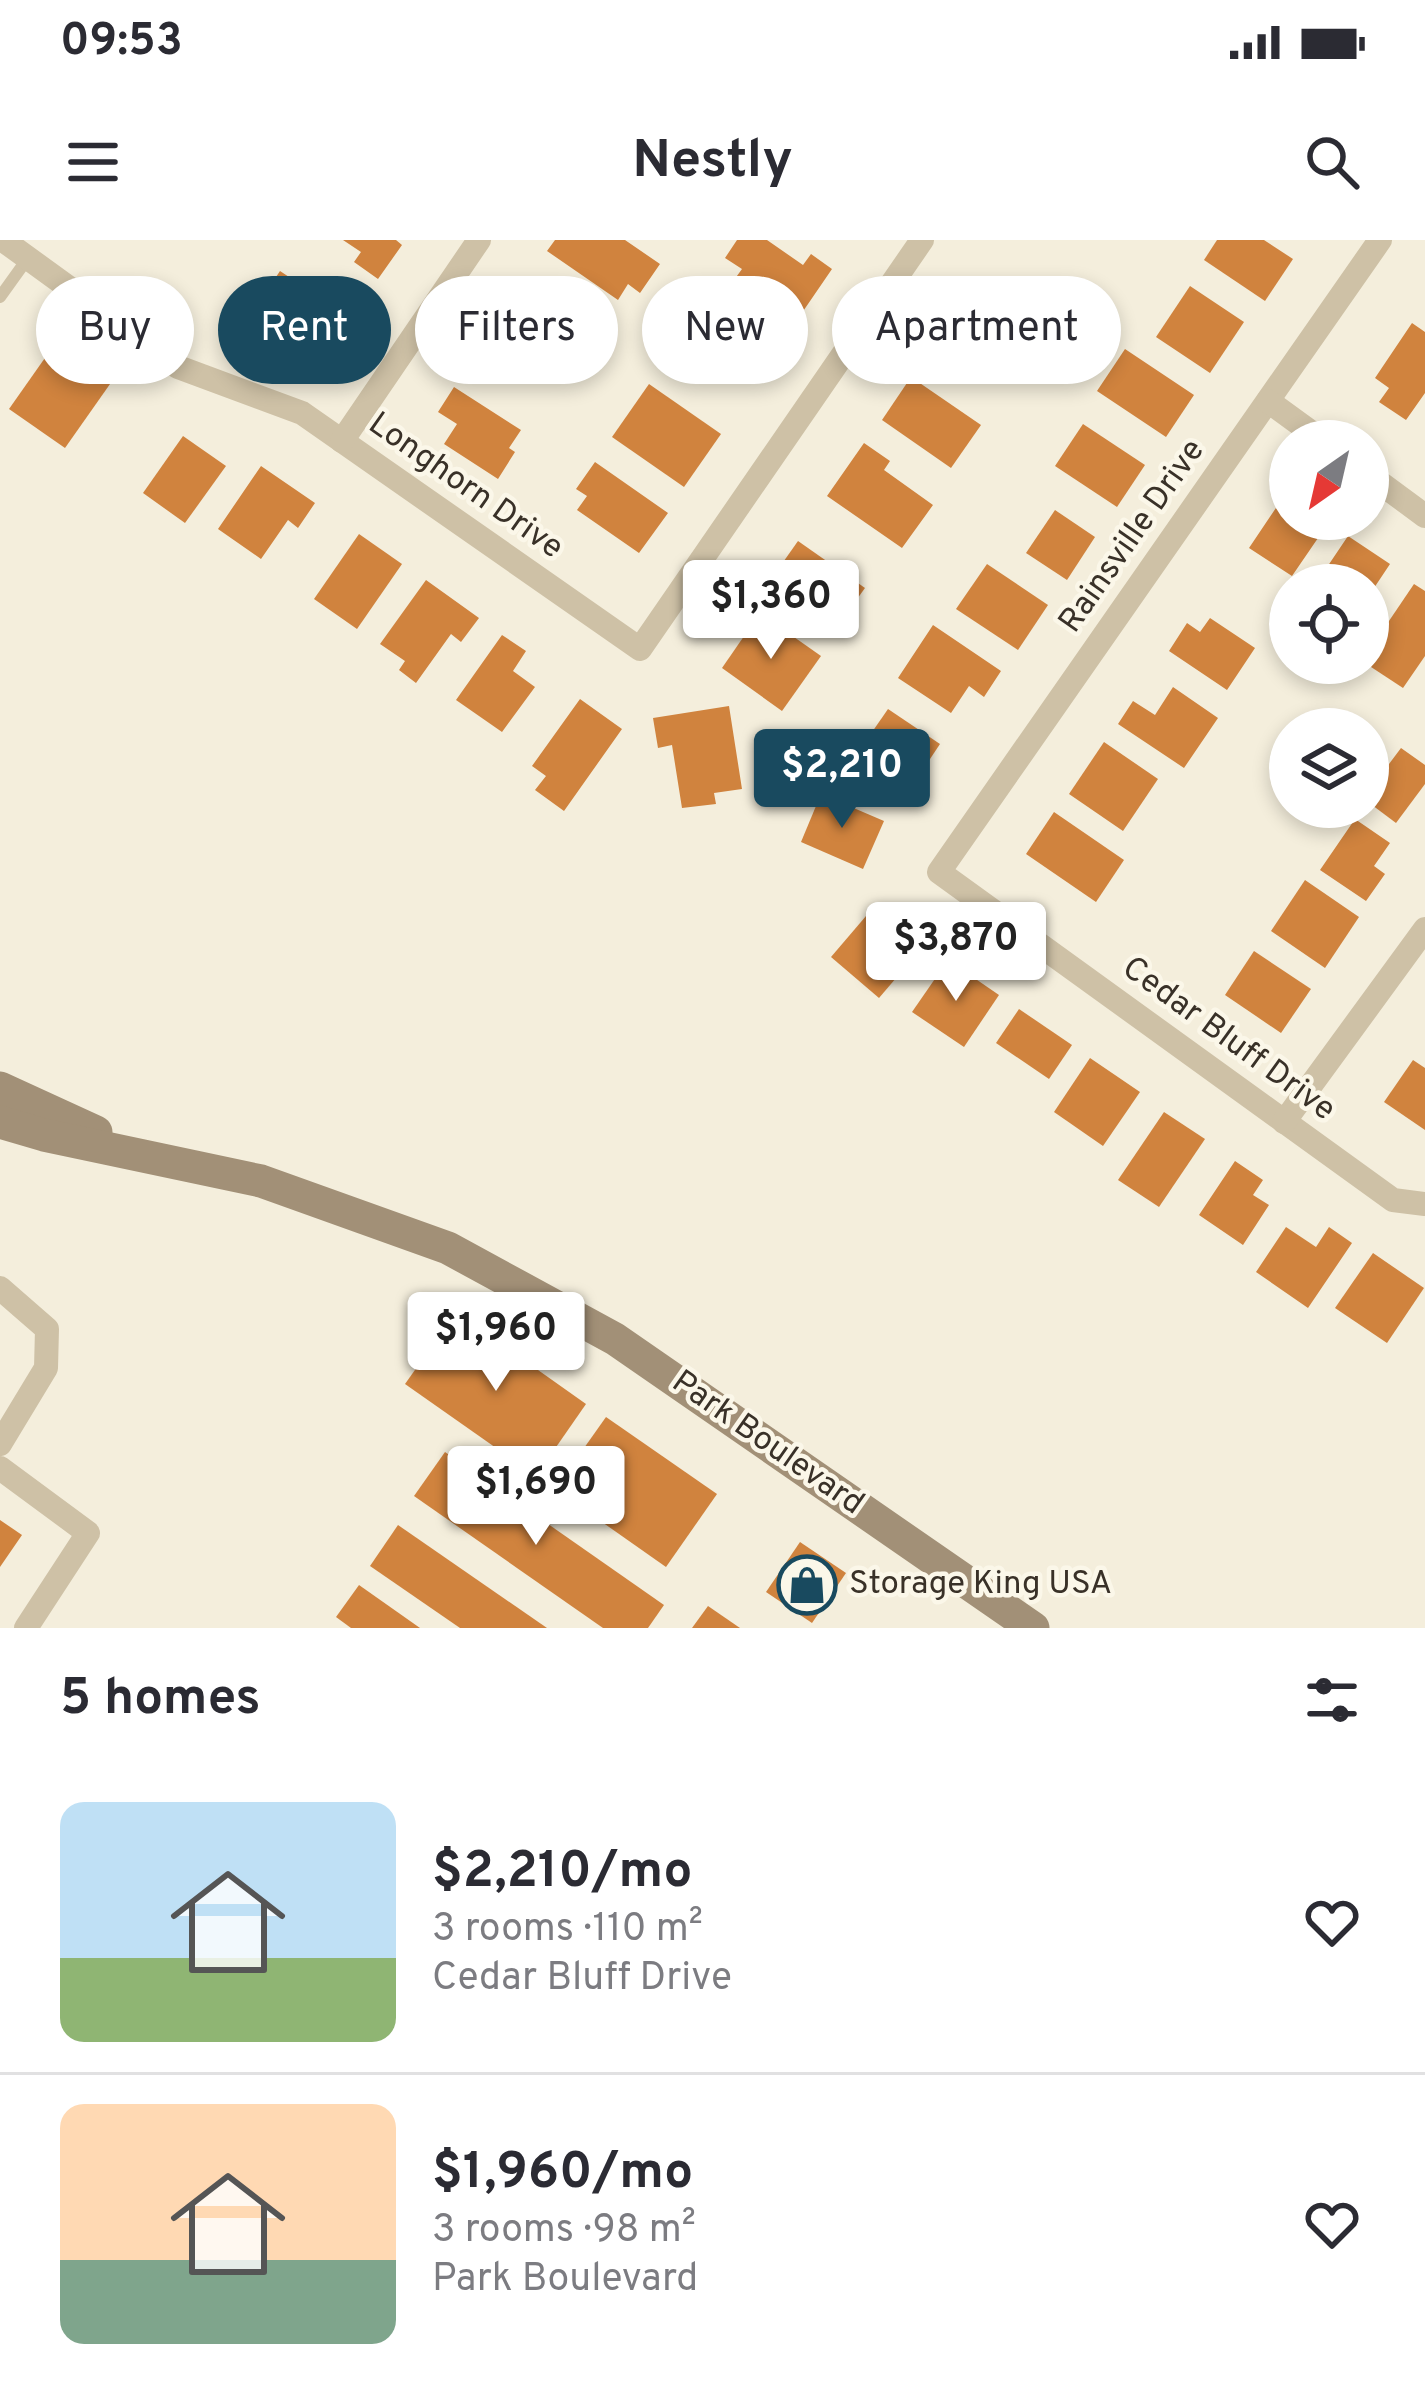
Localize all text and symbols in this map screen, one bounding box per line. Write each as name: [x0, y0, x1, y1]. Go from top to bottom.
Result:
text: 09:53: [60, 14, 183, 71]
text: Nestly: [632, 128, 793, 197]
icon: menu: [60, 129, 126, 195]
icon: search: [1299, 129, 1365, 195]
chip: Buy: [36, 276, 194, 384]
chip: Rent: [218, 276, 391, 384]
chip: Filters: [415, 276, 618, 384]
chip: New: [642, 276, 808, 384]
chip: Apartment: [832, 276, 1121, 384]
street label: Longhorn Drive: [359, 404, 571, 570]
north arrow: [1269, 420, 1389, 540]
map controls: [1269, 420, 1389, 828]
street label: Rainsville Drive: [1051, 432, 1215, 642]
pin: $1,360: [673, 560, 869, 662]
button: locate: [1269, 564, 1389, 684]
text: $1,360: [710, 574, 832, 623]
button: layers: [1269, 708, 1389, 828]
pin: $2,210: [744, 729, 940, 831]
text: $2,210: [781, 743, 903, 792]
pin: $3,870: [858, 902, 1054, 1004]
text: $3,870: [893, 916, 1019, 965]
street label: Cedar Bluff Drive: [1113, 948, 1343, 1132]
pin: $1,960: [398, 1292, 594, 1394]
text: $1,960: [435, 1306, 557, 1355]
street label: Park Boulevard: [663, 1362, 871, 1526]
pin: $1,690: [438, 1446, 634, 1548]
text: $1,690: [474, 1460, 598, 1509]
shop icon: Storage King USA: [776, 1554, 838, 1616]
place label: Storage King USA: [849, 1564, 1112, 1606]
icon: filters: [1299, 1667, 1365, 1733]
text: 5 homes: [60, 1668, 261, 1733]
text: $2,210/mo: [432, 1841, 692, 1906]
icon: home: [156, 1850, 300, 1994]
icon: heart: [1299, 1889, 1365, 1955]
text: 3 rooms · 110 m²: [432, 1906, 703, 1955]
text: Cedar Bluff Drive: [432, 1955, 732, 2004]
text: $1,960/mo: [432, 2142, 693, 2207]
icon: home: [156, 2152, 300, 2296]
icon: heart: [1299, 2191, 1365, 2257]
text: 3 rooms · 98 m²: [432, 2207, 696, 2256]
text: Park Boulevard: [432, 2256, 698, 2305]

